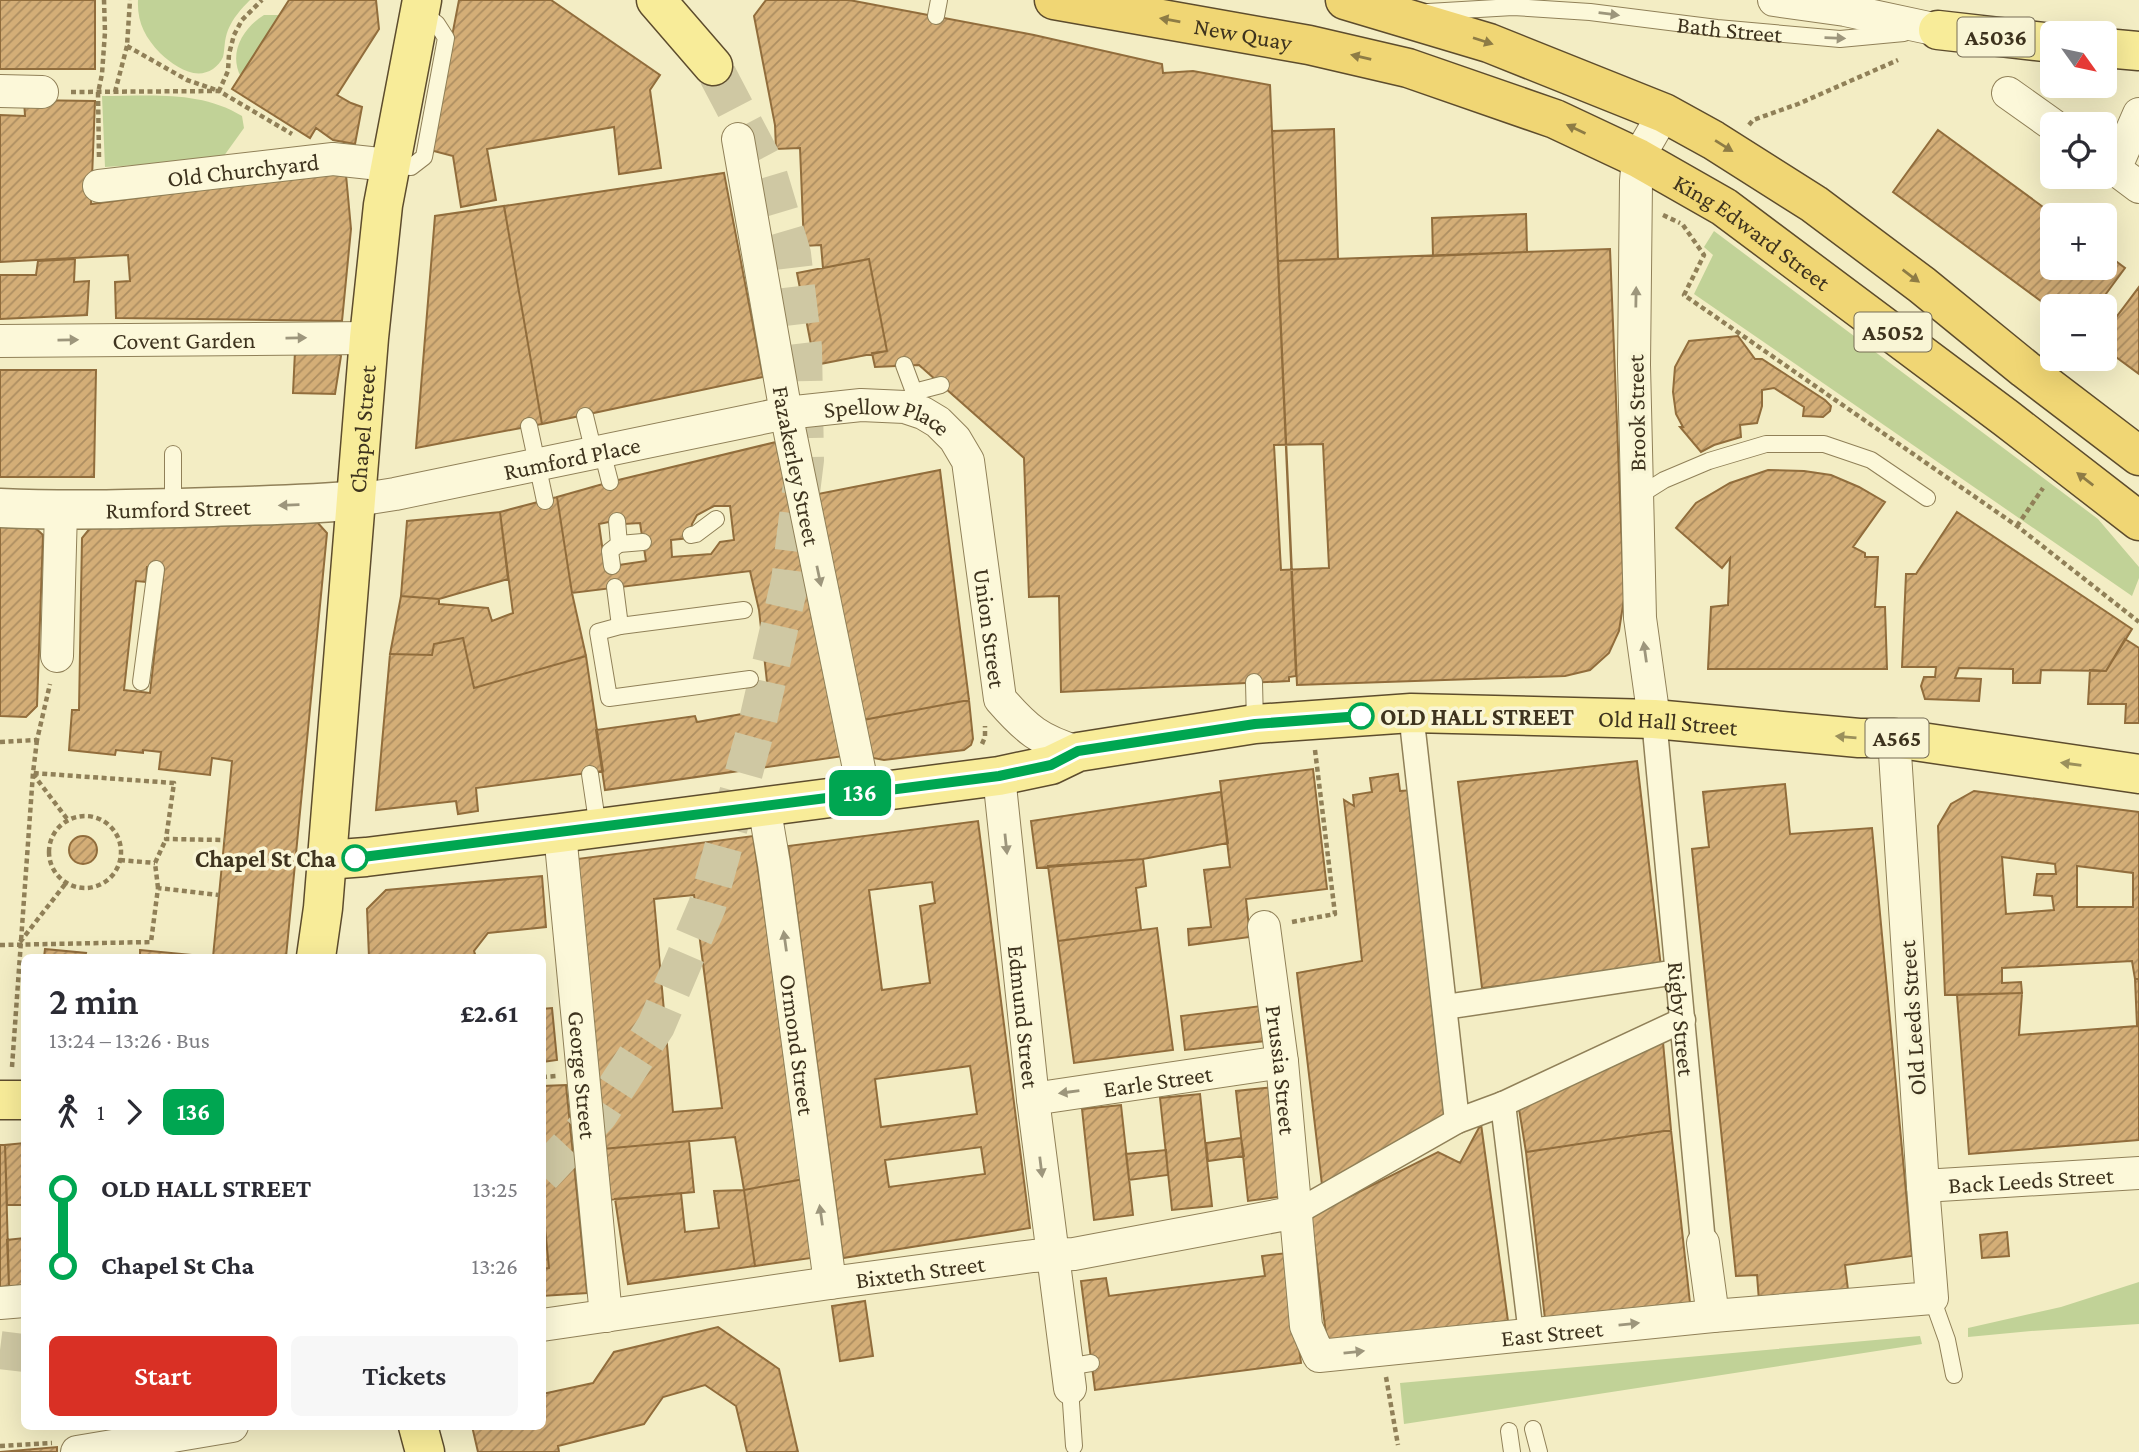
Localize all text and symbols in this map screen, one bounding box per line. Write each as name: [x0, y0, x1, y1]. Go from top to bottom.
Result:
one-way arrow: [1598, 9, 1620, 20]
street label: Bath Street: [1675, 10, 1785, 47]
street label: New Quay: [1192, 11, 1295, 55]
one-way arrow: [1159, 14, 1181, 25]
road number: A5036: [1958, 18, 2035, 56]
north arrow: [2040, 21, 2118, 98]
map controls: [2040, 21, 2117, 371]
one-way arrow: [1824, 32, 1846, 43]
one-way arrow: [1472, 36, 1493, 47]
one-way arrow: [1350, 51, 1372, 62]
button: locate: [2040, 112, 2117, 189]
one-way arrow: [1566, 123, 1586, 134]
one-way arrow: [1714, 140, 1734, 153]
street label: Old Churchyard: [166, 147, 321, 192]
street label: King Edward Street: [1669, 168, 1837, 296]
button: +: [2040, 203, 2117, 280]
one-way arrow: [1901, 269, 1919, 284]
one-way arrow: [1630, 286, 1641, 308]
button: −: [2040, 294, 2117, 371]
road number: A5052: [1854, 312, 1932, 352]
street label: Covent Garden: [112, 325, 256, 354]
one-way arrow: [285, 332, 307, 344]
one-way arrow: [57, 334, 79, 346]
street label: Brook Street: [1621, 353, 1651, 472]
street label: Chapel Street: [343, 363, 380, 494]
street label: Fazakerley Street: [768, 384, 827, 549]
street label: Spellow Place: [822, 391, 957, 441]
street label: Rumford Place: [501, 430, 643, 485]
one-way arrow: [2076, 473, 2094, 487]
street label: Rumford Street: [105, 492, 252, 523]
one-way arrow: [278, 499, 300, 510]
one-way arrow: [814, 565, 825, 587]
street label: Union Street: [969, 567, 1012, 691]
one-way arrow: [1639, 641, 1650, 663]
marker: OLD HALL STREET: [1348, 703, 1374, 729]
place label: OLD HALL STREET: [1380, 703, 1574, 730]
street label: Old Hall Street: [1598, 704, 1740, 740]
road number: A565: [1866, 718, 1928, 758]
one-way arrow: [1835, 731, 1857, 742]
one-way arrow: [2060, 758, 2082, 769]
line badge: 136: [820, 770, 900, 816]
text: 136: [843, 779, 877, 806]
one-way arrow: [1001, 833, 1012, 855]
place label: Chapel St Cha: [195, 845, 336, 872]
marker: Chapel St Cha: [342, 845, 368, 871]
one-way arrow: [779, 930, 790, 952]
street label: Old Leeds Street: [1893, 939, 1931, 1096]
street label: Edmund Street: [1003, 944, 1045, 1091]
street label: Rigby Street: [1663, 960, 1701, 1078]
street label: Ormond Street: [775, 972, 821, 1118]
text: 2 min: [49, 980, 139, 1022]
text: £2.61: [460, 999, 518, 1028]
street label: Prussia Street: [1261, 1003, 1302, 1137]
street label: George Street: [564, 1010, 603, 1141]
text: 13:24 – 13:26 · Bus: [49, 1027, 210, 1053]
street label: Earle Street: [1101, 1059, 1215, 1102]
one-way arrow: [1058, 1087, 1080, 1098]
icon: walk: [49, 1093, 87, 1131]
icon: forward: [115, 1093, 153, 1131]
text: 136: [177, 1098, 210, 1125]
text: 1: [97, 1099, 105, 1125]
one-way arrow: [1036, 1156, 1047, 1178]
street label: Back Leeds Street: [1947, 1161, 2115, 1198]
text: OLD HALL STREET: [101, 1174, 311, 1203]
text: 13:25: [472, 1176, 518, 1202]
one-way arrow: [815, 1204, 826, 1226]
street label: Bixteth Street: [854, 1249, 988, 1293]
text: Chapel St Cha: [101, 1251, 254, 1280]
text: 13:26: [472, 1253, 518, 1279]
street label: East Street: [1500, 1314, 1605, 1351]
one-way arrow: [1618, 1319, 1640, 1330]
button: Start: [49, 1336, 277, 1416]
button: Tickets: [291, 1336, 518, 1416]
one-way arrow: [1343, 1346, 1365, 1357]

